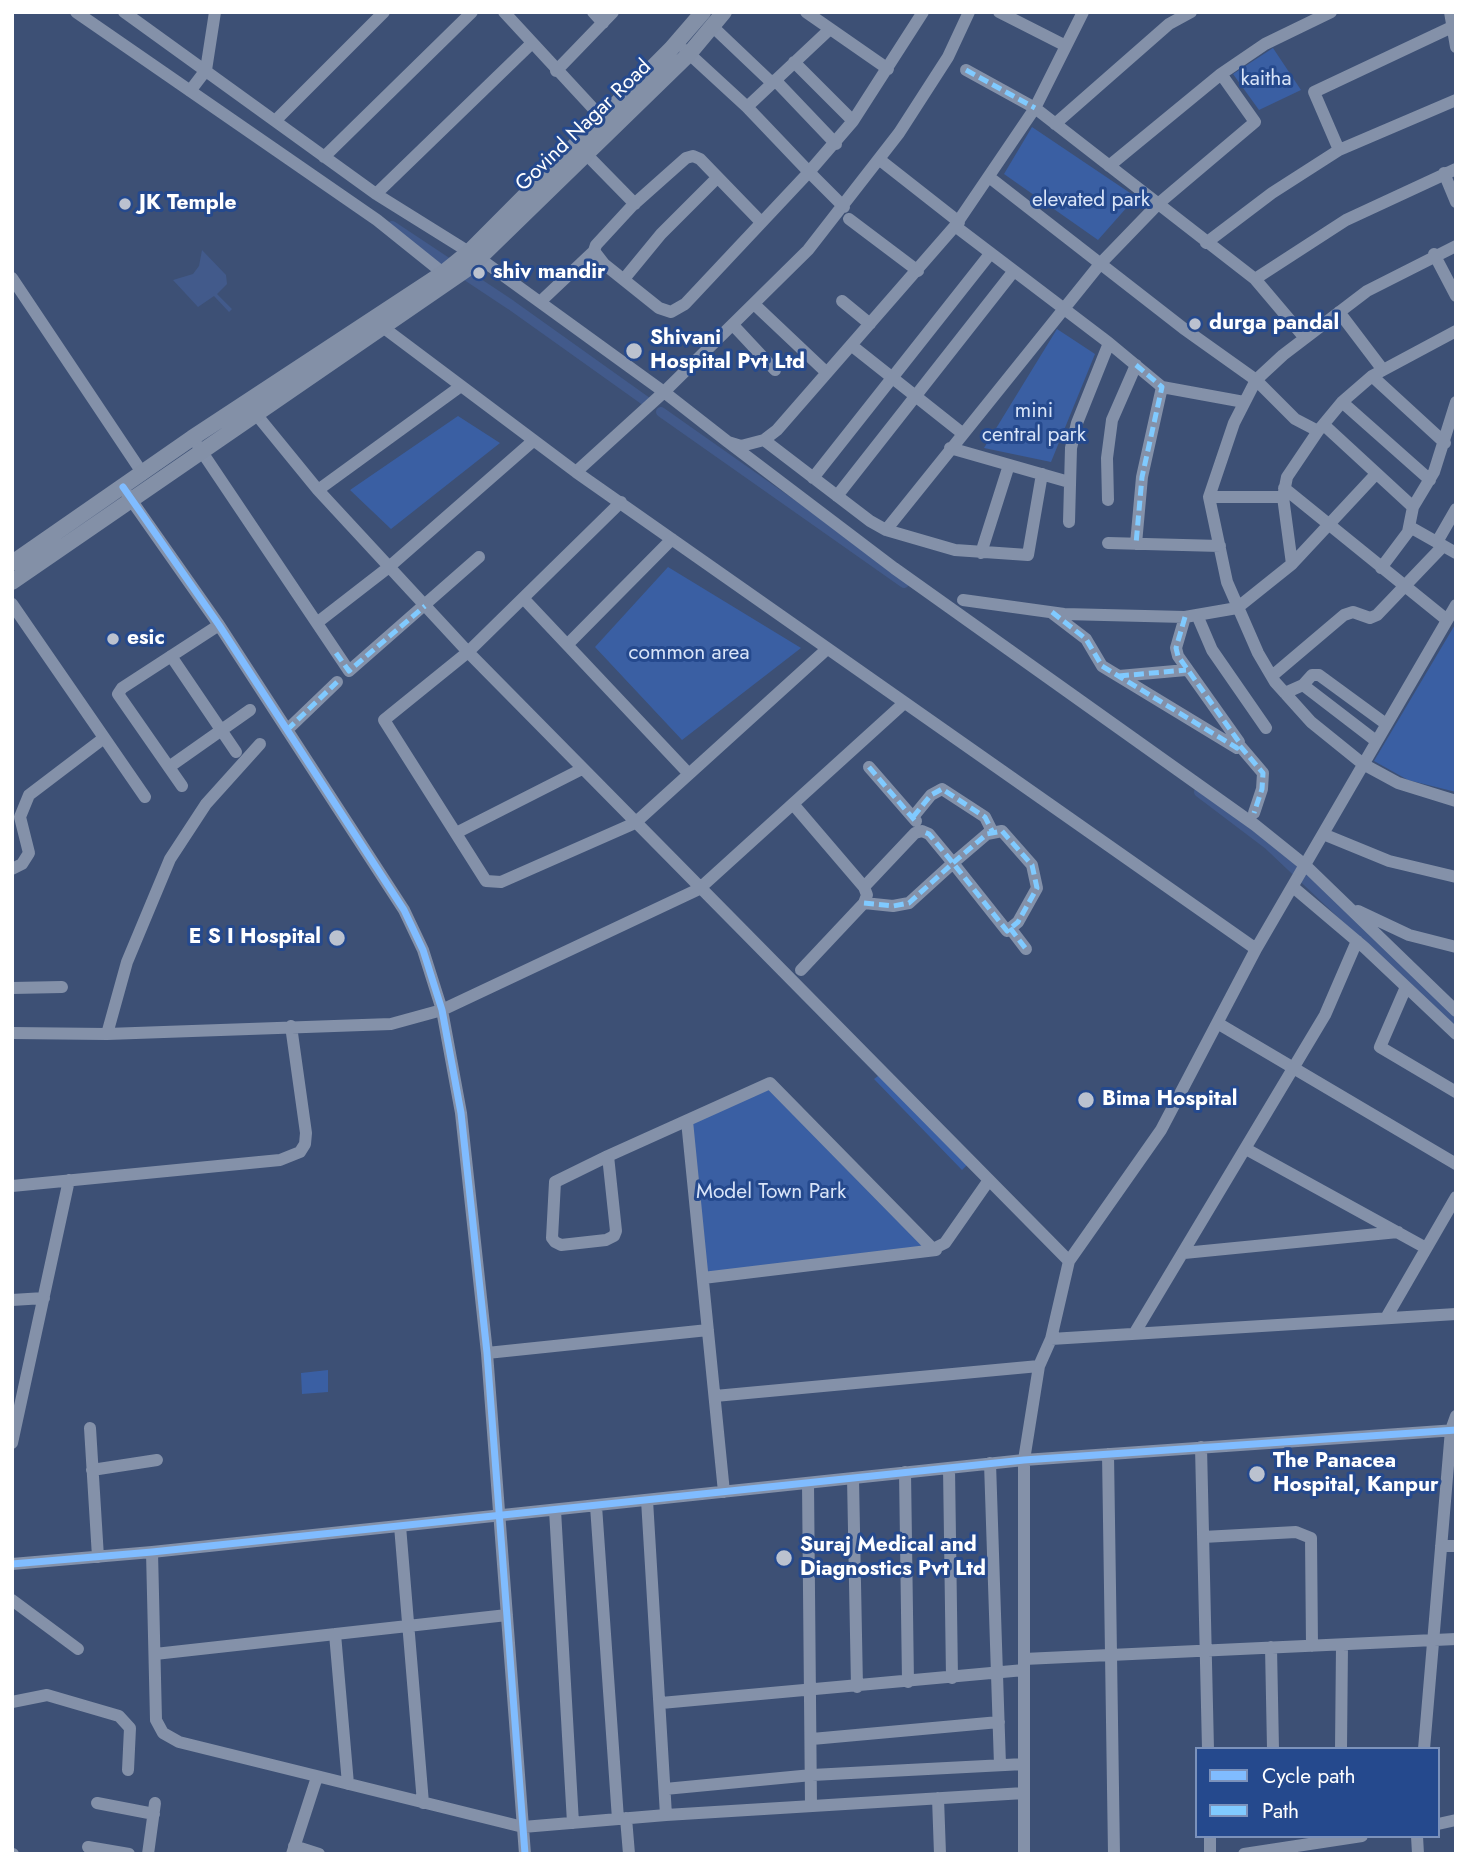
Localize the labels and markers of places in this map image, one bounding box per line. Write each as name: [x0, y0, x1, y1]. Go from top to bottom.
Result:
place label: JK Temple: [139, 191, 237, 217]
marker: JK Temple: [117, 196, 133, 212]
place label: shiv mandir: [493, 260, 606, 286]
marker: shiv mandir: [471, 265, 487, 281]
place label: durga pandal: [1209, 311, 1339, 337]
marker: durga pandal: [1187, 316, 1203, 332]
place label: Shivani Hospital Pvt Ltd: [650, 326, 805, 376]
marker: Shivani Hospital Pvt Ltd: [624, 341, 644, 361]
place label: esic: [127, 626, 165, 652]
marker: esic: [105, 631, 121, 647]
place label: E S I Hospital: [189, 925, 321, 951]
marker: E S I Hospital: [327, 928, 347, 948]
place label: Bima Hospital: [1102, 1087, 1237, 1113]
marker: Bima Hospital: [1076, 1090, 1096, 1110]
place label: The Panacea Hospital, Kanpur: [1273, 1449, 1439, 1499]
marker: The Panacea Hospital, Kanpur: [1247, 1464, 1267, 1484]
place label: Suraj Medical and Diagnostics Pvt Ltd: [800, 1533, 986, 1583]
marker: Suraj Medical and Diagnostics Pvt Ltd: [774, 1548, 794, 1568]

